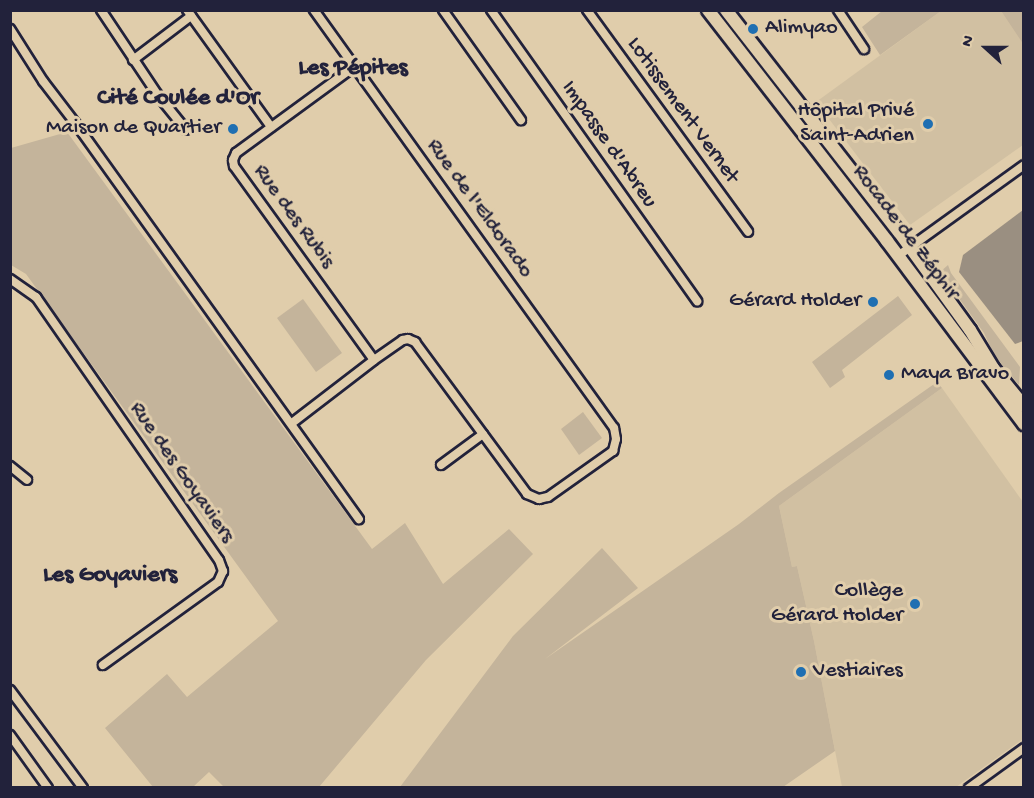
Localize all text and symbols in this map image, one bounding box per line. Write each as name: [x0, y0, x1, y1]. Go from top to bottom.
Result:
place label: Alimyao: [765, 16, 838, 42]
north arrow: [956, 18, 1016, 78]
marker: Alimyao: [746, 22, 760, 36]
street label: Lotissement Vernet: [620, 33, 744, 189]
text: N: [958, 33, 979, 50]
district label: Les Pépites: [298, 55, 408, 83]
street label: Impasse d'Abreu: [554, 76, 662, 214]
district label: Cité Coulée d'Or: [97, 85, 259, 113]
place label: Hôpital Privé Saint-Adrien: [797, 98, 914, 150]
marker: Hôpital Privé Saint-Adrien: [919, 115, 937, 133]
place label: Maison de Quartier: [46, 116, 221, 142]
marker: Maison de Quartier: [226, 122, 240, 136]
street label: Rue de l'Eldorado: [420, 134, 538, 284]
street label: Rue des Rubis: [246, 160, 340, 274]
street label: Rocade de Zéphir: [846, 160, 964, 306]
place label: Gérard Holder: [729, 289, 861, 315]
marker: Gérard Holder: [866, 295, 880, 309]
place label: Maya Bravo: [901, 362, 1009, 388]
marker: Maya Bravo: [882, 368, 896, 382]
street label: Rue des Goyaviers: [123, 397, 239, 549]
district label: Les Goyaviers: [43, 562, 177, 590]
place label: Collège Gérard Holder: [771, 578, 903, 630]
marker: Collège Gérard Holder: [908, 597, 922, 611]
place label: Vestiaires: [813, 659, 903, 685]
marker: Vestiaires: [794, 665, 808, 679]

